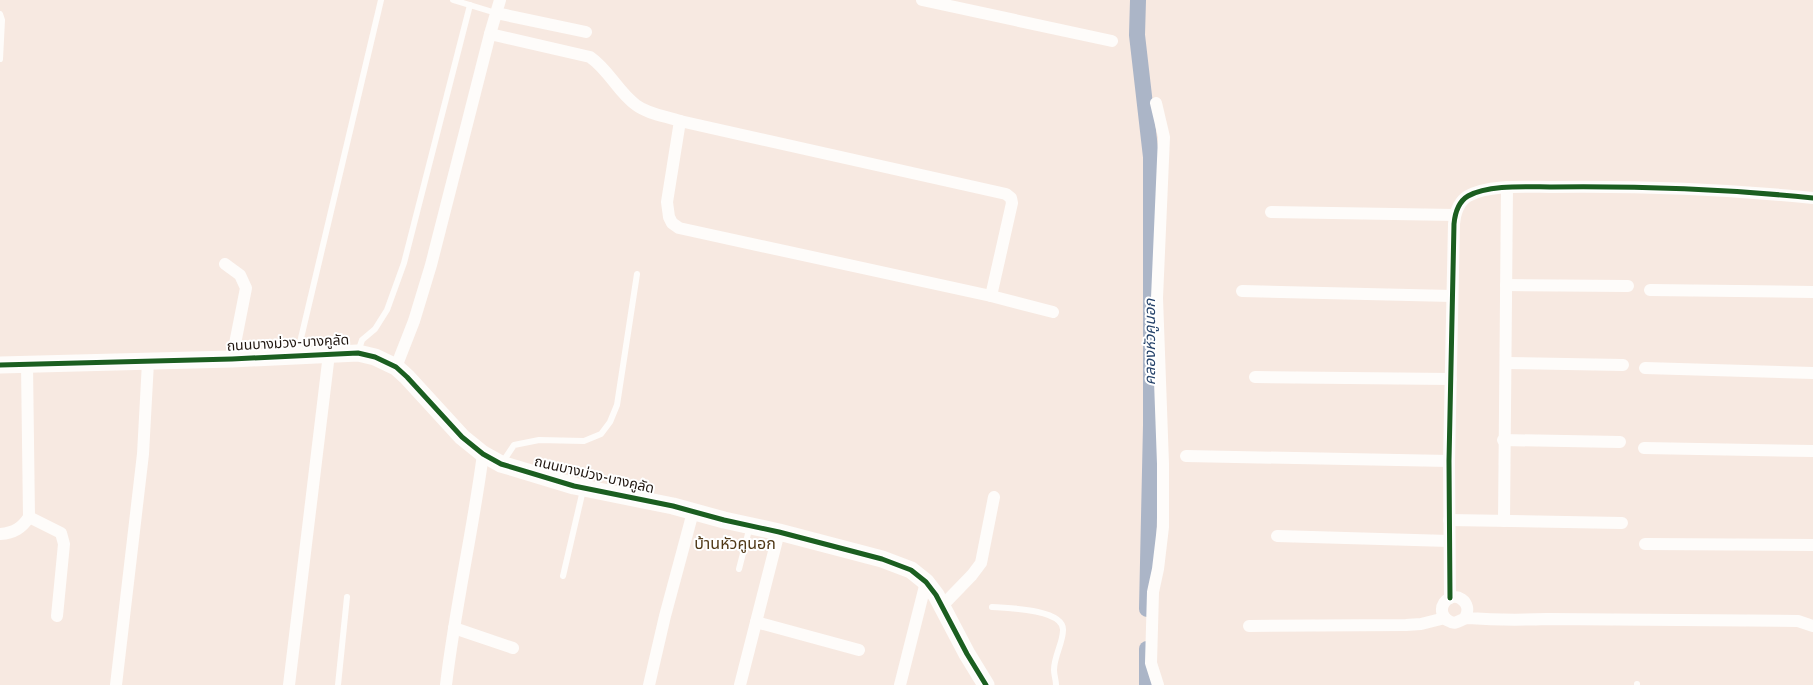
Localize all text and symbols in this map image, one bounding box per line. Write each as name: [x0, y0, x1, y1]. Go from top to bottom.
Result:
water label: คลองหัวคูนอก: [1142, 298, 1161, 385]
street label: ถนนบางม่วง-บางคูลัด: [226, 331, 350, 356]
street label: ถนนบางม่วง-บางคูลัด: [532, 453, 656, 498]
district label: บ้านหัวคูนอก: [694, 535, 776, 555]

